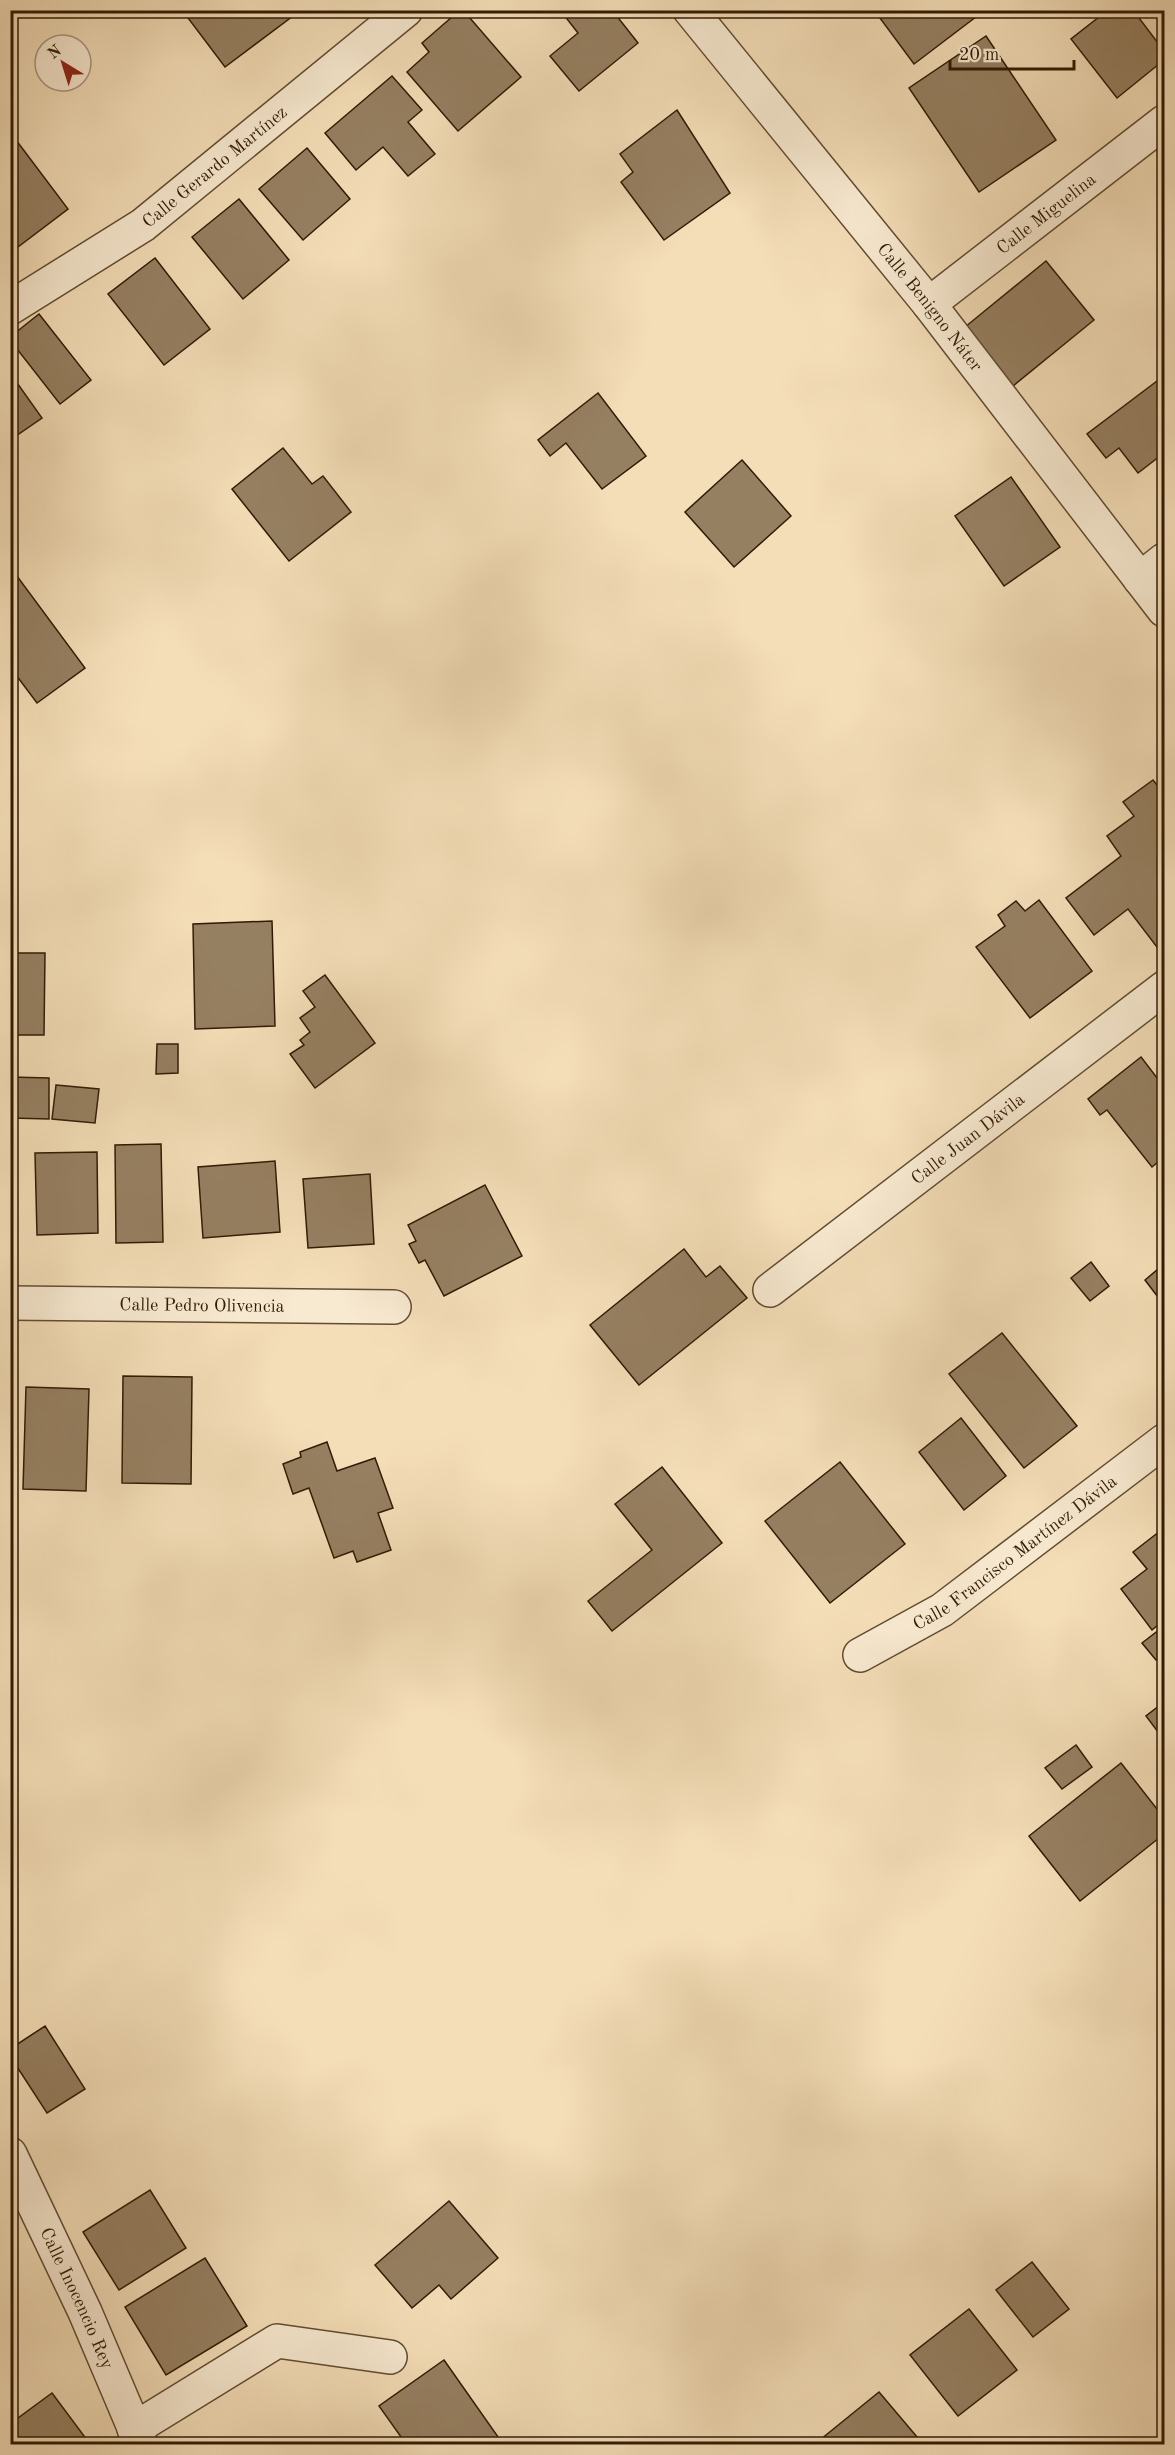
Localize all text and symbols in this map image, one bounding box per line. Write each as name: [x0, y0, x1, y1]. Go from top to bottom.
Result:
north arrow: [33, 33, 93, 93]
scale bar: [950, 33, 1074, 71]
text: N: [45, 42, 65, 63]
text: 20 m: [959, 46, 999, 64]
street label: Calle Gerardo Martínez: [139, 103, 291, 232]
street label: Calle Miguelina: [994, 170, 1100, 258]
street label: Calle Benigno Náter: [874, 240, 986, 376]
street label: Calle Juan Dávila: [908, 1090, 1028, 1188]
street label: Calle Pedro Olivencia: [119, 1296, 285, 1316]
street label: Calle Francisco Martínez Dávila: [910, 1472, 1121, 1634]
street label: Calle Inocencio Rey: [36, 2225, 116, 2372]

